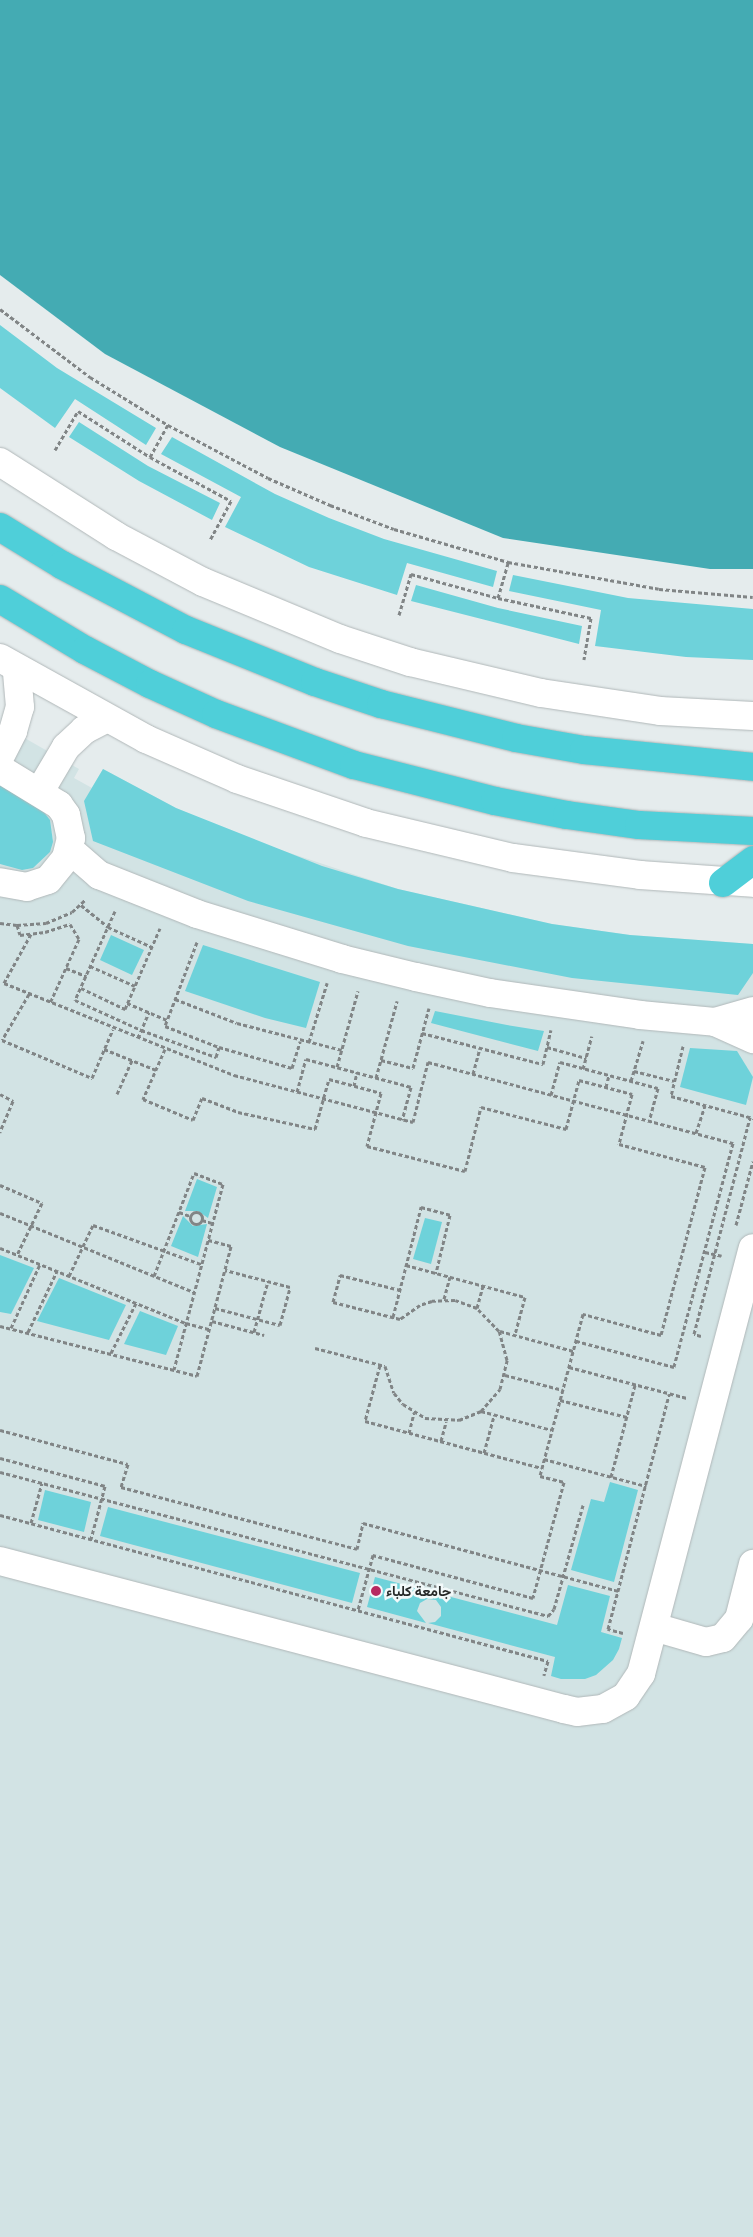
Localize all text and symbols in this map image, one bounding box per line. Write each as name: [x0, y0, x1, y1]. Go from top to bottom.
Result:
place label: جامعة كلباء: [386, 1583, 451, 1599]
marker: جامعة كلباء: [370, 1585, 382, 1597]

